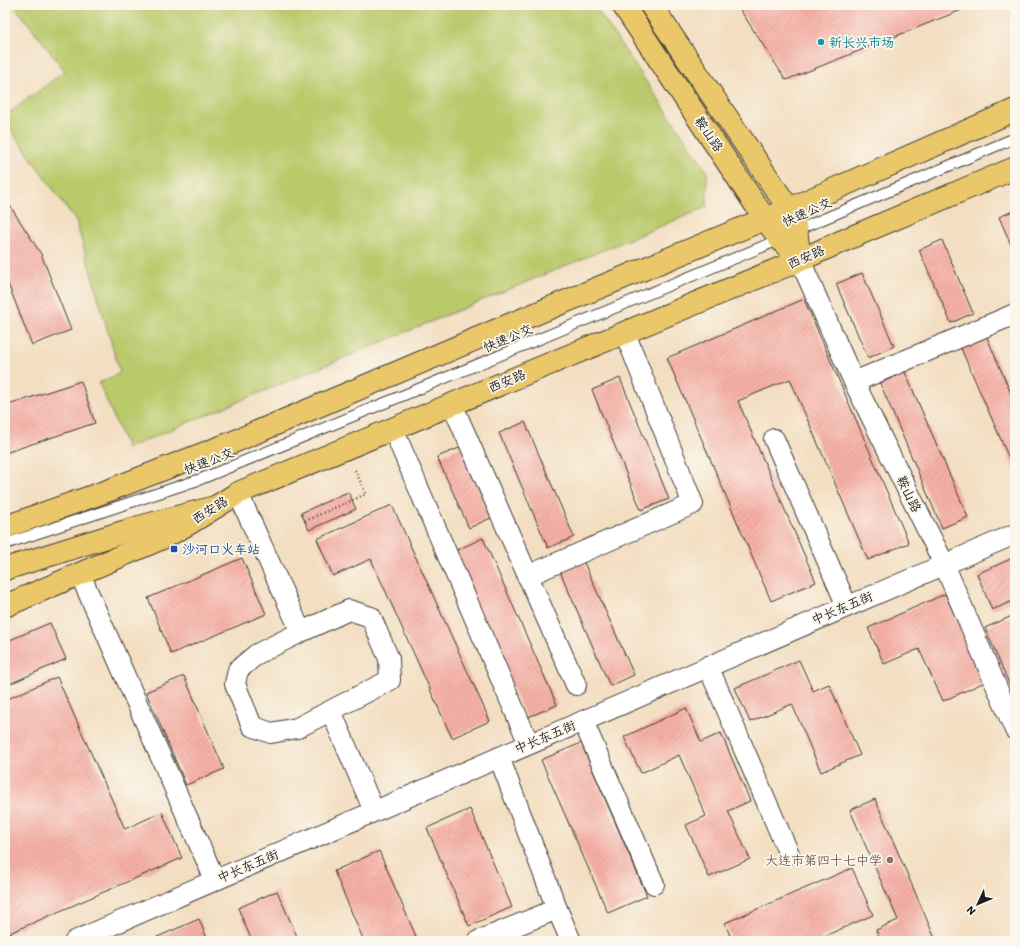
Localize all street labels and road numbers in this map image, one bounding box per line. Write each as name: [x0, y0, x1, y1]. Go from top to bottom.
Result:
street label: 鞍山路: [692, 114, 726, 154]
street label: 快速公交: [780, 195, 834, 229]
street label: 西安路: [785, 242, 827, 272]
street label: 快速公交: [481, 321, 535, 355]
street label: 西安路: [486, 366, 528, 396]
street label: 快速公交: [182, 445, 236, 477]
street label: 鞍山路: [894, 473, 924, 515]
street label: 西安路: [189, 493, 231, 527]
street label: 中长东五街: [809, 588, 875, 628]
street label: 中长东五街: [512, 717, 578, 757]
street label: 中长东五街: [215, 846, 281, 886]

